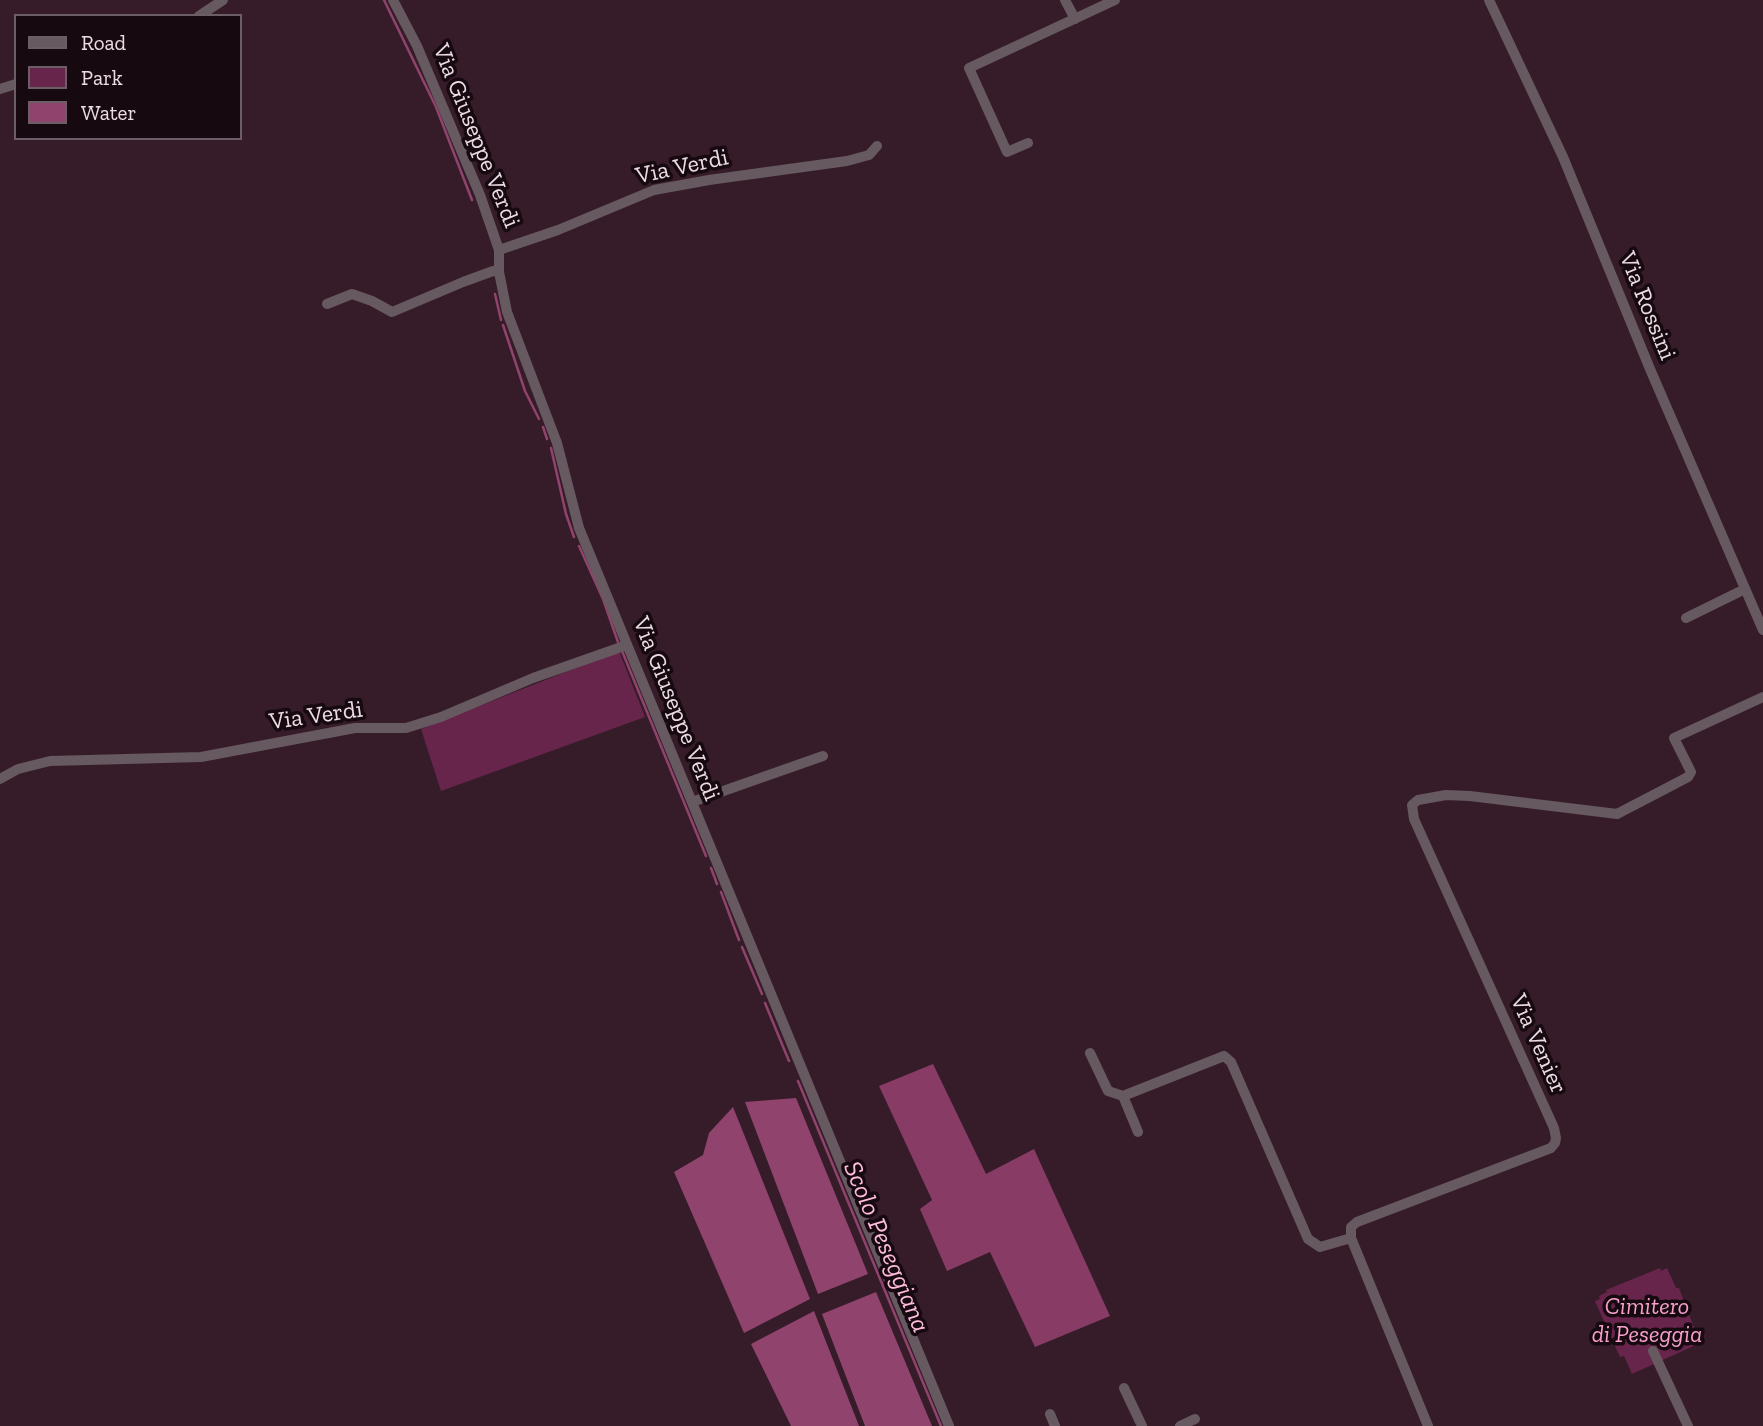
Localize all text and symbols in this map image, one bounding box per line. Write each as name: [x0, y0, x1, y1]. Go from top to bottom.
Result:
legend: [14, 14, 242, 140]
text: Road: [81, 30, 126, 55]
street label: Via Giuseppe Verdi: [426, 40, 526, 232]
text: Park: [81, 65, 123, 90]
text: Water: [81, 100, 136, 125]
street label: Via Verdi: [633, 143, 731, 191]
street label: Via Rossini: [1612, 248, 1682, 364]
street label: Via Giuseppe Verdi: [626, 613, 726, 805]
street label: Via Verdi: [267, 695, 365, 737]
street label: Via Venier: [1503, 990, 1573, 1098]
water label: Scolo Peseggiana: [836, 1157, 936, 1337]
park label: Cimitero di Peseggia: [1592, 1293, 1702, 1349]

